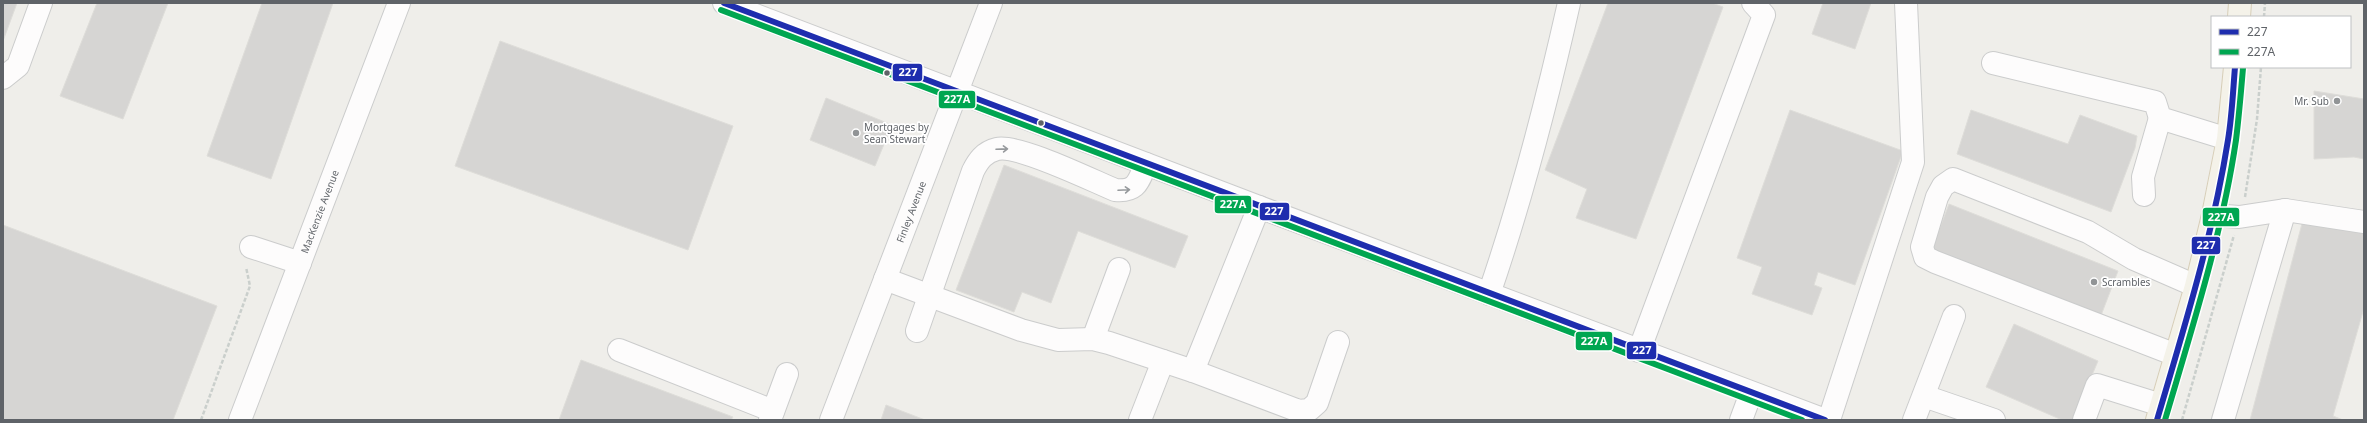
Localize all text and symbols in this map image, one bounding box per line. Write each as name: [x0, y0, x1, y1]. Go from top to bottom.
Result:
legend: [2211, 16, 2351, 68]
text: 227: [2247, 23, 2268, 40]
text: 227A: [2247, 43, 2276, 60]
line badge: 227: [892, 63, 923, 82]
text: 227: [899, 64, 917, 79]
unlabelled marker: [882, 68, 892, 78]
line badge: 227A: [938, 90, 976, 109]
text: 227A: [944, 91, 971, 106]
place label: Mr. Sub: [2294, 94, 2329, 108]
marker: Mr. Sub: [2332, 96, 2342, 106]
unlabelled marker: [1036, 118, 1046, 128]
place label: Mortgages by Sean Stewart: [864, 120, 930, 146]
marker: Mortgages by Sean Stewart: [851, 128, 861, 138]
one-way arrow: [995, 146, 1008, 153]
street label: MacKenzie Avenue: [297, 168, 342, 255]
street label: Finley Avenue: [893, 179, 929, 245]
one-way arrow: [1117, 186, 1130, 193]
line badge: 227A: [1214, 195, 1252, 214]
text: 227A: [1220, 196, 1247, 211]
line badge: 227: [1259, 202, 1290, 221]
text: 227: [1265, 203, 1283, 218]
line badge: 227A: [2202, 207, 2240, 227]
text: 227A: [2208, 209, 2235, 224]
line badge: 227: [2191, 236, 2221, 255]
text: 227: [2197, 237, 2215, 252]
place label: Scrambles: [2102, 275, 2151, 289]
marker: Scrambles: [2089, 277, 2099, 287]
line badge: 227A: [1575, 331, 1613, 351]
text: 227A: [1581, 333, 1608, 348]
line badge: 227: [1626, 341, 1657, 360]
text: 227: [1633, 342, 1651, 357]

